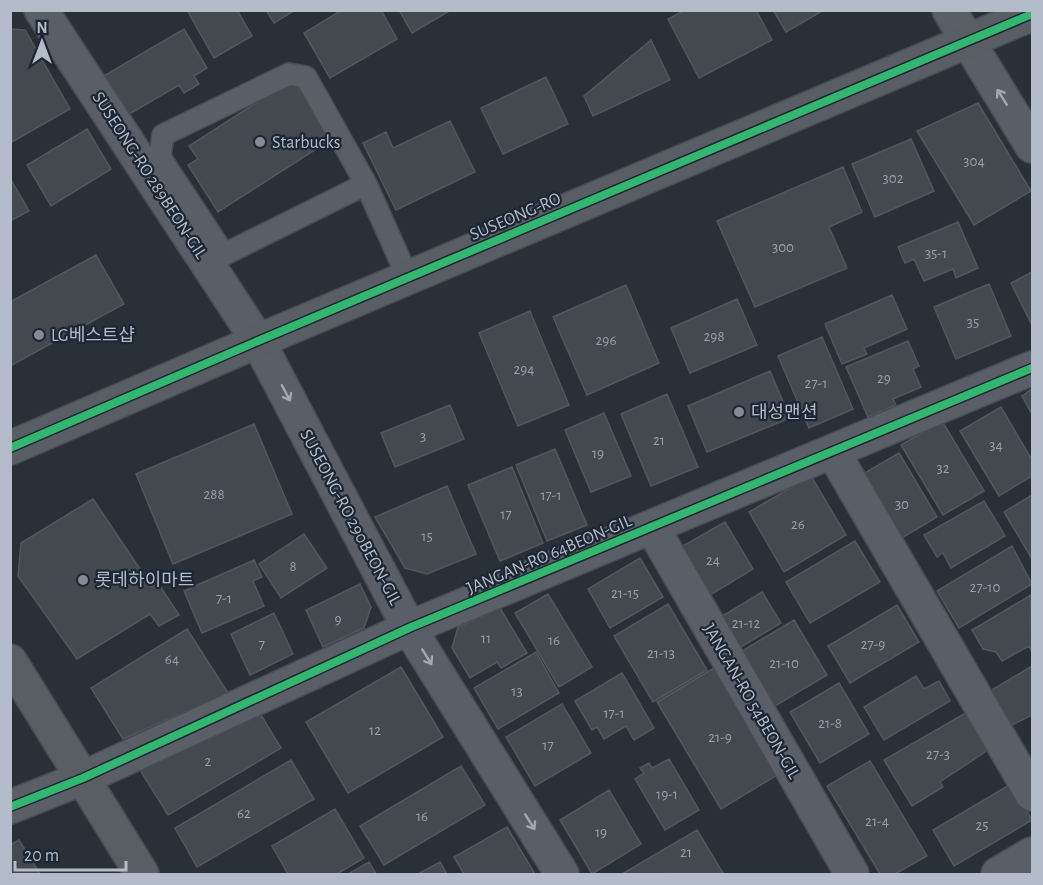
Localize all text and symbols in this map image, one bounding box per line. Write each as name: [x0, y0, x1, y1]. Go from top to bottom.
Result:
north arrow: [12, 12, 72, 72]
text: N: [36, 20, 48, 36]
one-way arrow: [995, 88, 1008, 105]
street label: SUSEONG-RO 289BEON-GIL: [88, 89, 210, 263]
place label: Starbucks: [272, 134, 340, 152]
marker: Starbucks: [253, 135, 267, 149]
house number: 304: [963, 154, 985, 169]
house number: 302: [883, 171, 904, 186]
street label: SUSEONG-RO: [467, 190, 564, 244]
house number: 300: [772, 240, 794, 255]
house number: 35-1: [925, 246, 947, 261]
house number: 35: [967, 315, 979, 330]
place label: LG베스트샵: [51, 325, 135, 345]
marker: LG베스트샵: [32, 328, 46, 342]
house number: 298: [704, 329, 725, 344]
house number: 296: [596, 333, 616, 348]
house number: 294: [513, 362, 535, 377]
house number: 29: [877, 371, 891, 386]
house number: 27-1: [805, 376, 827, 391]
one-way arrow: [280, 383, 292, 401]
place label: 대성맨션: [751, 403, 817, 422]
marker: 대성맨션: [732, 405, 746, 419]
street label: SUSEONG-RO 290BEON-GIL: [296, 427, 404, 609]
house number: 3: [420, 429, 426, 444]
house number: 21: [653, 433, 665, 448]
house number: 34: [989, 438, 1003, 453]
house number: 19: [592, 446, 604, 461]
house number: 32: [936, 461, 950, 476]
house number: 288: [203, 487, 225, 502]
house number: 17-1: [540, 488, 562, 503]
house number: 30: [895, 497, 909, 512]
house number: 17: [500, 507, 512, 522]
street label: JANGAN-RO 64BEON-GIL: [464, 512, 635, 598]
house number: 26: [791, 517, 805, 532]
house number: 15: [421, 529, 433, 544]
house number: 24: [706, 553, 720, 568]
house number: 8: [289, 559, 297, 574]
place label: 롯데하이마트: [95, 570, 194, 590]
marker: 롯데하이마트: [76, 573, 90, 587]
house number: 27-10: [970, 580, 1000, 595]
house number: 21-15: [611, 586, 639, 601]
house number: 7-1: [216, 591, 232, 606]
house number: 9: [334, 612, 342, 627]
house number: 21-12: [732, 616, 760, 631]
street label: JANGAN-RO 54BEON-GIL: [699, 621, 803, 783]
house number: 11: [481, 631, 491, 646]
house number: 16: [548, 633, 560, 648]
house number: 7: [259, 637, 265, 652]
house number: 27-9: [861, 637, 885, 652]
house number: 21-13: [647, 646, 675, 661]
one-way arrow: [422, 648, 434, 665]
house number: 64: [165, 652, 179, 667]
house number: 21-10: [769, 656, 799, 671]
house number: 13: [511, 684, 523, 699]
house number: 17-1: [603, 706, 625, 721]
house number: 21-8: [818, 716, 842, 731]
house number: 12: [369, 723, 381, 738]
house number: 21-9: [708, 730, 732, 745]
house number: 17: [542, 738, 554, 753]
house number: 27-3: [926, 747, 950, 762]
house number: 2: [205, 754, 212, 769]
house number: 19-1: [656, 787, 678, 802]
house number: 62: [237, 806, 251, 821]
house number: 16: [416, 809, 428, 824]
one-way arrow: [524, 814, 537, 831]
house number: 21-4: [865, 814, 889, 829]
house number: 25: [975, 818, 989, 833]
house number: 19: [595, 825, 607, 840]
scale bar: [15, 834, 126, 872]
house number: 21: [680, 845, 692, 860]
text: 20 m: [24, 847, 59, 865]

